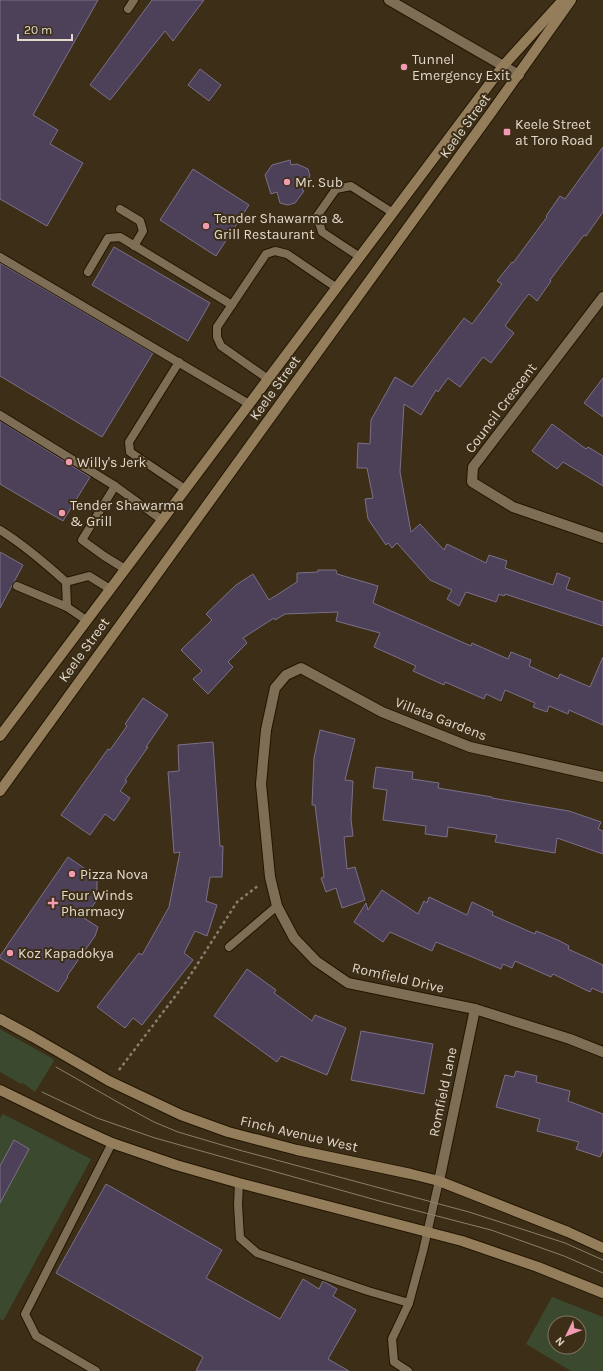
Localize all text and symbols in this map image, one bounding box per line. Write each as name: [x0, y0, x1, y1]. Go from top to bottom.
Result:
scale bar: [18, 16, 72, 42]
text: 20 m: [24, 23, 52, 37]
place label: Tunnel Emergency Exit: [412, 51, 510, 84]
marker: Tunnel Emergency Exit: [399, 62, 409, 72]
street label: Keele Street: [436, 90, 494, 162]
place label: Keele Street at Toro Road: [515, 116, 593, 149]
marker: Keele Street at Toro Road: [502, 127, 512, 137]
place label: Mr. Sub: [295, 174, 343, 191]
marker: Mr. Sub: [282, 177, 292, 187]
place label: Tender Shawarma & Grill Restaurant: [214, 210, 344, 243]
marker: Tender Shawarma & Grill Restaurant: [201, 221, 211, 231]
street label: Keele Street: [246, 352, 304, 424]
street label: Council Crescent: [462, 360, 540, 456]
place label: Willy's Jerk: [77, 454, 147, 471]
marker: Willy's Jerk: [64, 457, 74, 467]
place label: Tender Shawarma & Grill: [70, 497, 184, 530]
marker: Tender Shawarma & Grill: [57, 508, 67, 518]
street label: Keele Street: [55, 614, 113, 686]
street label: Villata Gardens: [393, 694, 489, 744]
place label: Pizza Nova: [80, 866, 148, 883]
marker: Pizza Nova: [67, 869, 77, 879]
place label: Four Winds Pharmacy: [61, 887, 133, 920]
marker: Four Winds Pharmacy: [48, 898, 58, 908]
place label: Koz Kapadokya: [18, 945, 114, 962]
marker: Koz Kapadokya: [5, 948, 15, 958]
street label: Romfield Drive: [350, 959, 446, 997]
street label: Romfield Lane: [425, 1046, 461, 1138]
street label: Finch Avenue West: [239, 1112, 359, 1156]
north arrow: [547, 1315, 587, 1355]
text: N: [553, 1334, 567, 1349]

